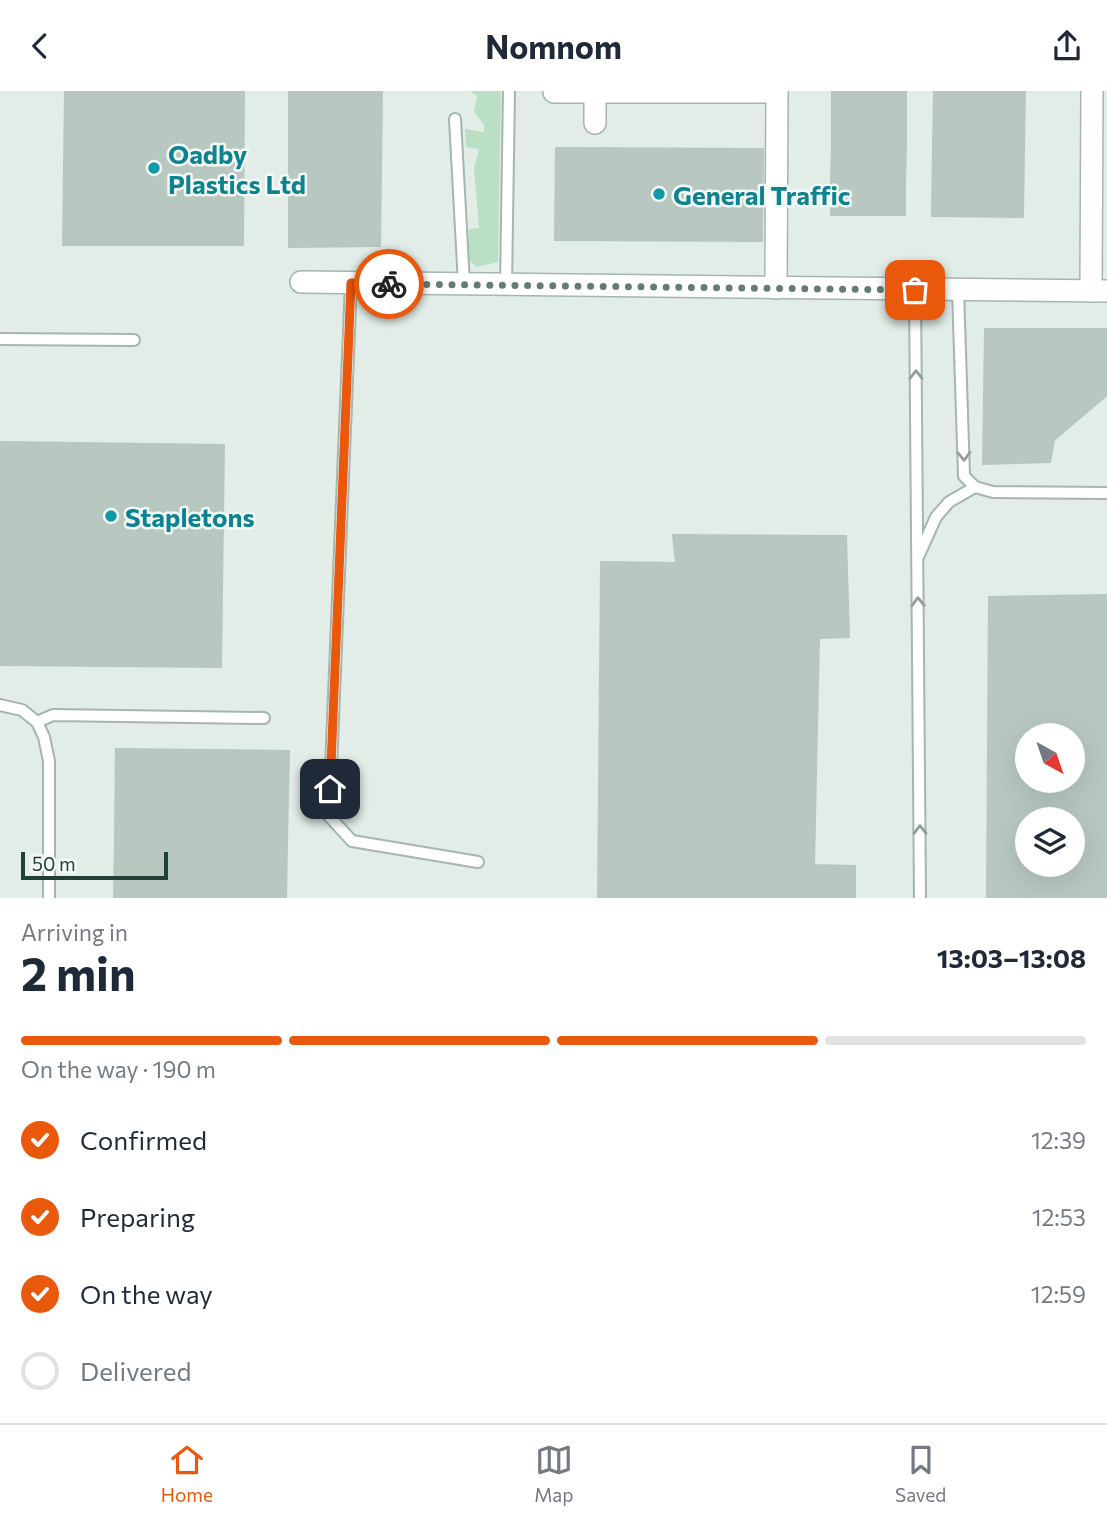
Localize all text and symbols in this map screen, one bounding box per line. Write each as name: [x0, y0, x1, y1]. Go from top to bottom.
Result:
text: Nomnom: [485, 26, 622, 66]
icon: back: [21, 27, 59, 65]
icon: share: [1048, 27, 1086, 65]
place label: Oadby Plastics Ltd: [168, 138, 306, 199]
marker: Oadby Plastics Ltd: [146, 160, 162, 176]
place label: General Traffic: [673, 179, 850, 210]
marker: General Traffic: [651, 186, 667, 202]
courier: [354, 249, 424, 319]
pin: [885, 260, 945, 320]
icon: bike: [370, 265, 408, 303]
icon: bag: [896, 271, 934, 309]
one-way arrow: [908, 369, 923, 380]
one-way arrow: [956, 451, 971, 462]
place label: Stapletons: [125, 501, 255, 532]
marker: Stapletons: [103, 508, 119, 524]
one-way arrow: [910, 597, 925, 608]
north arrow: [1015, 723, 1085, 793]
map controls: [1015, 723, 1085, 877]
pin: [300, 759, 360, 819]
icon: home: [311, 770, 349, 808]
button: layers: [1015, 807, 1085, 877]
one-way arrow: [912, 824, 928, 835]
scale bar: [21, 849, 168, 881]
text: 50 m: [32, 852, 76, 875]
text: Arriving in: [21, 918, 128, 946]
text: 13:03–13:08: [937, 942, 1086, 973]
text: 2 min: [21, 944, 136, 1000]
text: On the way · 190 m: [21, 1055, 216, 1083]
icon: check: [21, 1121, 59, 1159]
text: Confirmed: [80, 1124, 207, 1155]
text: 12:39: [1031, 1126, 1086, 1154]
icon: check: [21, 1198, 59, 1236]
text: Preparing: [80, 1201, 195, 1232]
text: 12:53: [1032, 1203, 1086, 1231]
icon: check: [21, 1275, 59, 1313]
text: On the way: [80, 1278, 213, 1309]
text: 12:59: [1031, 1280, 1086, 1308]
text: Delivered: [80, 1355, 191, 1386]
tab: Home: [161, 1441, 213, 1506]
tab: Map: [534, 1441, 574, 1506]
tab: Saved: [895, 1441, 946, 1506]

